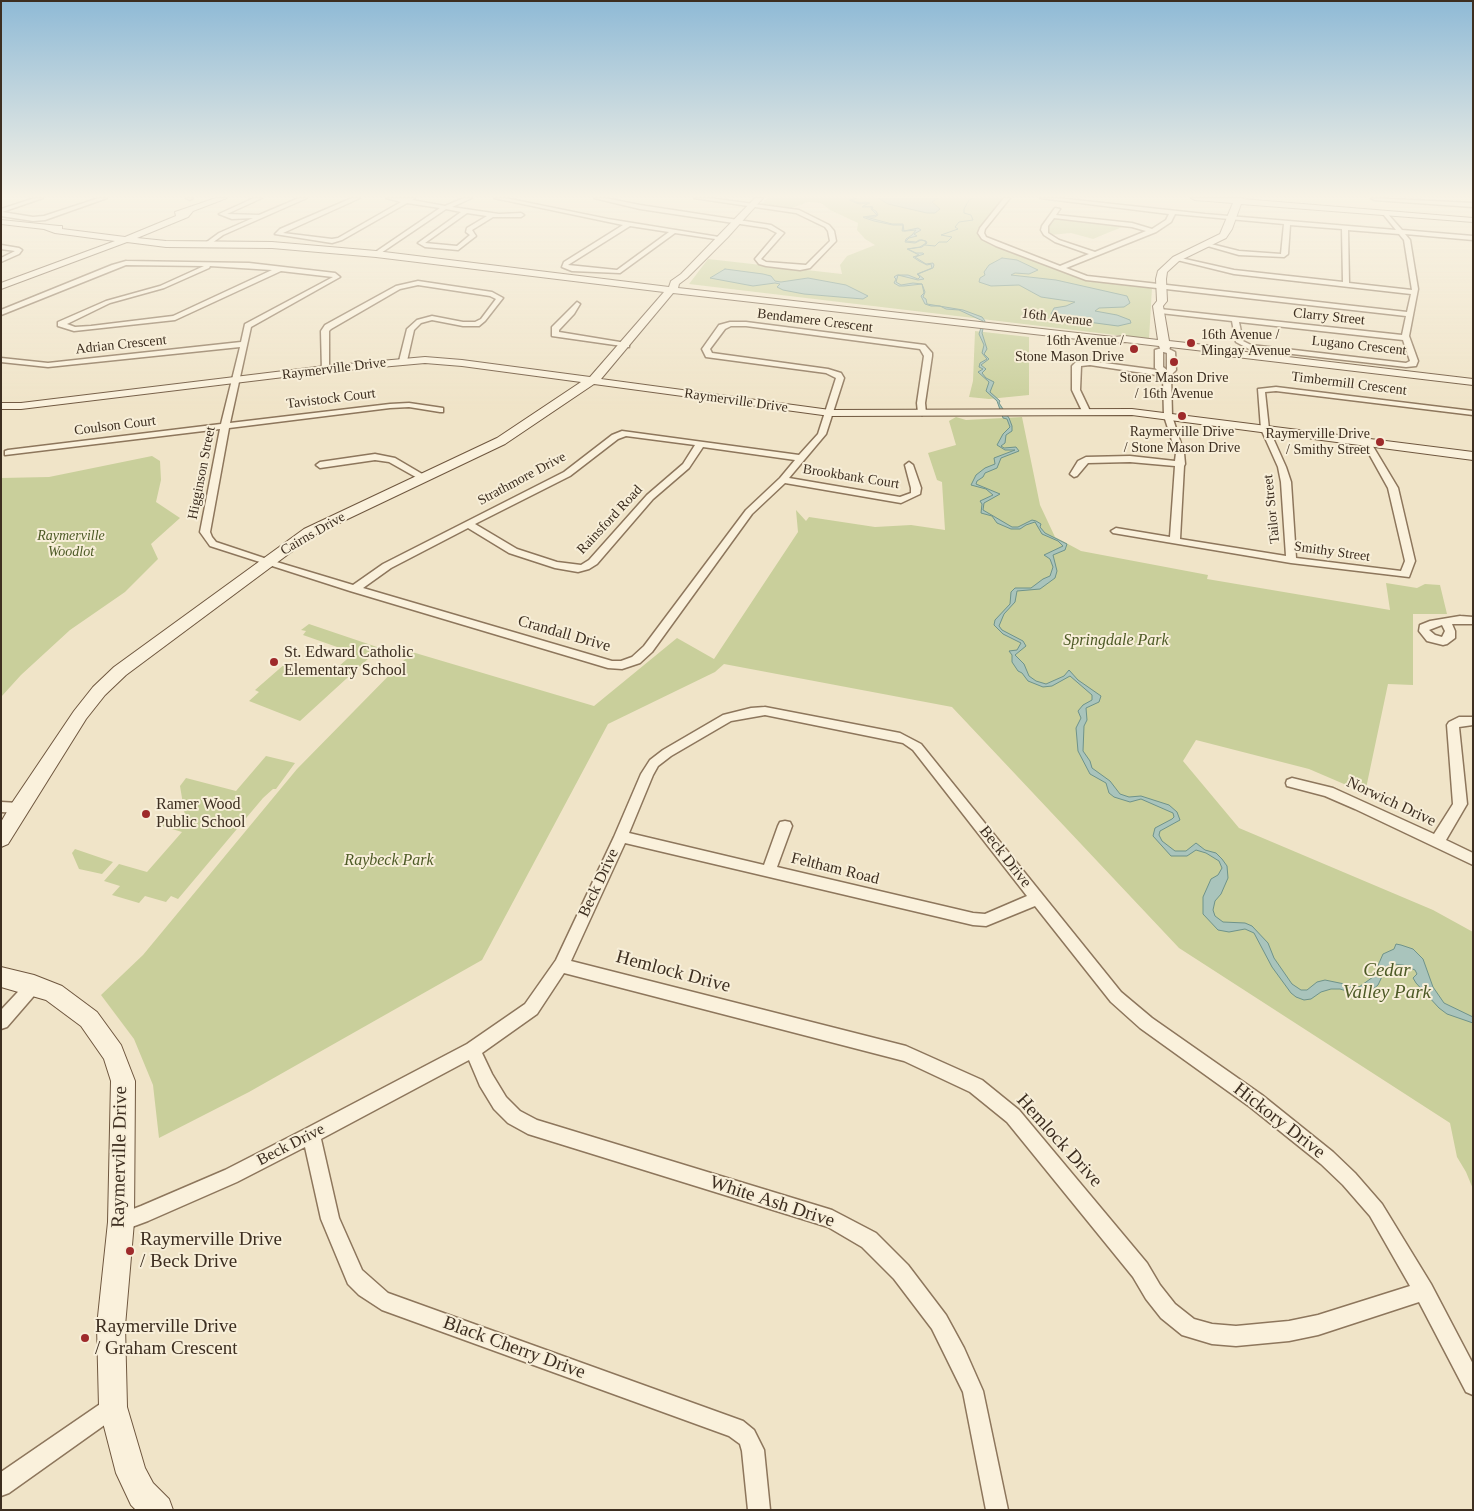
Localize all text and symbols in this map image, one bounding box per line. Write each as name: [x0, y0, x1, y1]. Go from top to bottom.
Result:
street label: 16th Avenue: [1021, 305, 1093, 331]
street label: Clarry Street: [1292, 305, 1366, 329]
street label: Bendamere Crescent: [756, 306, 874, 336]
place label: 16th Avenue / Mingay Avenue: [1201, 327, 1291, 360]
street label: Adrian Crescent: [75, 332, 167, 358]
place label: 16th Avenue / Stone Mason Drive: [1015, 333, 1124, 366]
street label: Lugano Crescent: [1311, 333, 1407, 359]
marker: 16th Avenue / Mingay Avenue: [1185, 337, 1197, 349]
marker: 16th Avenue / Stone Mason Drive: [1128, 343, 1140, 355]
street label: Raymerville Drive: [281, 354, 387, 384]
marker: Stone Mason Drive / 16th Avenue: [1168, 356, 1180, 368]
street label: Timbermill Crescent: [1291, 369, 1407, 399]
place label: Stone Mason Drive / 16th Avenue: [1120, 370, 1228, 402]
street label: Tavistock Court: [286, 385, 376, 413]
street label: Raymerville Drive: [683, 385, 789, 417]
marker: Raymerville Drive / Stone Mason Drive: [1176, 410, 1188, 422]
street label: Coulson Court: [73, 413, 157, 439]
place label: Raymerville Drive / Stone Mason Drive: [1124, 424, 1240, 457]
street label: Higginson Street: [185, 425, 219, 521]
place label: Raymerville Drive / Smithy Street: [1265, 426, 1370, 458]
marker: Raymerville Drive / Smithy Street: [1374, 436, 1386, 448]
street label: Strathmore Drive: [475, 449, 569, 509]
street label: Brookbank Court: [801, 461, 901, 493]
street label: Tailor Street: [1260, 474, 1284, 544]
street label: Rainsford Road: [574, 482, 646, 558]
street label: Cairns Drive: [278, 509, 348, 559]
park label: Raymerville Woodlot: [37, 528, 105, 560]
street label: Smithy Street: [1293, 538, 1371, 566]
street label: Crandall Drive: [515, 612, 613, 656]
park label: Springdale Park: [1063, 631, 1169, 651]
place label: St. Edward Catholic Elementary School: [284, 643, 413, 681]
marker: St. Edward Catholic Elementary School: [268, 656, 280, 668]
street label: Norwich Drive: [1343, 773, 1439, 831]
place label: Ramer Wood Public School: [156, 795, 245, 833]
marker: Ramer Wood Public School: [140, 808, 152, 820]
street label: Beck Drive: [975, 822, 1035, 892]
street label: Beck Drive: [575, 846, 623, 920]
street label: Feltham Road: [789, 849, 881, 889]
park label: Raybeck Park: [344, 851, 434, 871]
street label: Hemlock Drive: [613, 946, 733, 998]
park label: Cedar Valley Park: [1343, 960, 1431, 1004]
street label: Hickory Drive: [1229, 1078, 1329, 1164]
street label: Raymerville Drive: [107, 1086, 133, 1228]
street label: Hemlock Drive: [1011, 1090, 1107, 1192]
street label: Beck Drive: [254, 1120, 328, 1170]
street label: White Ash Drive: [707, 1171, 837, 1233]
place label: Raymerville Drive / Beck Drive: [140, 1229, 282, 1273]
marker: Raymerville Drive / Beck Drive: [124, 1245, 136, 1257]
street label: Black Cherry Drive: [440, 1312, 588, 1384]
place label: Raymerville Drive / Graham Crescent: [95, 1316, 237, 1360]
marker: Raymerville Drive / Graham Crescent: [79, 1332, 91, 1344]

